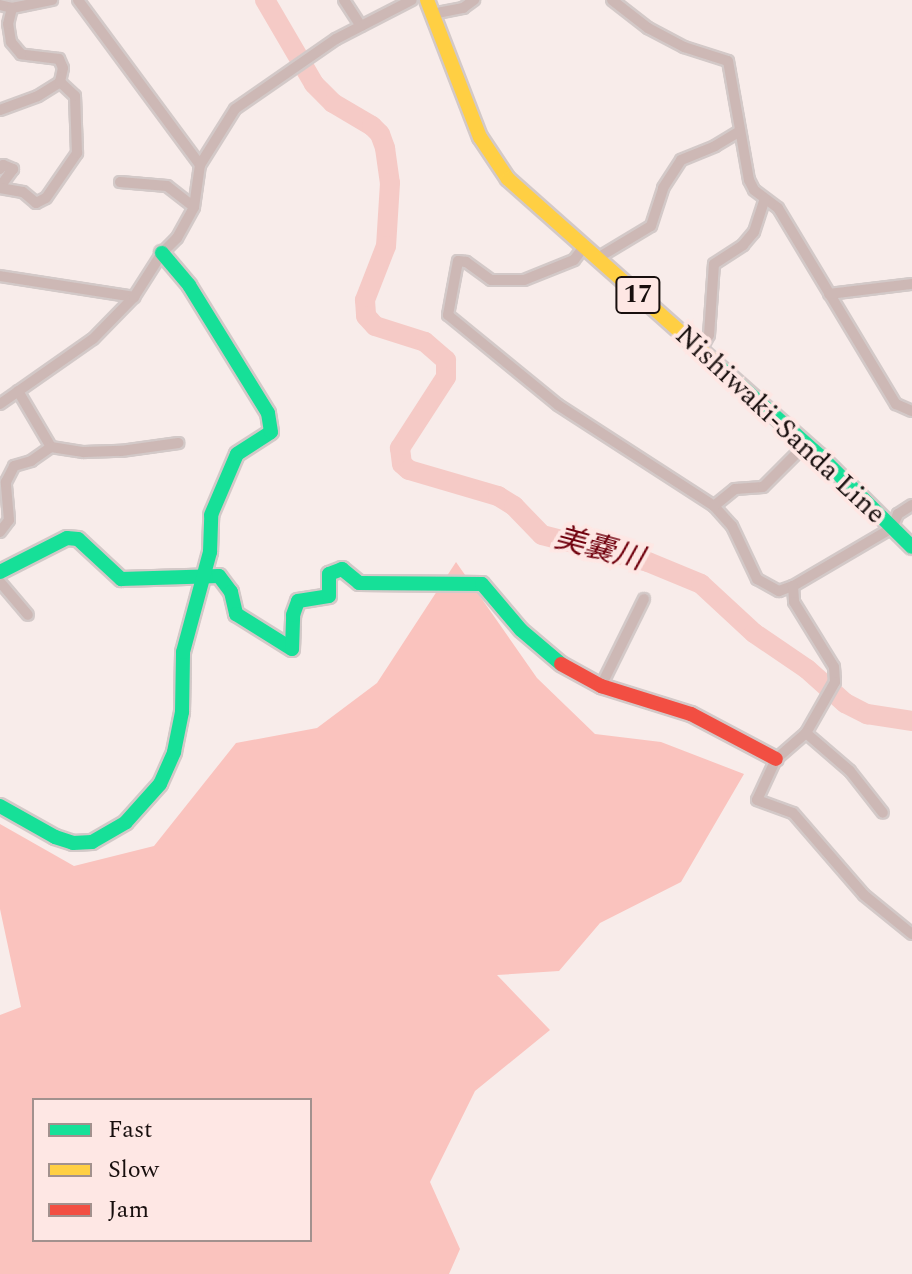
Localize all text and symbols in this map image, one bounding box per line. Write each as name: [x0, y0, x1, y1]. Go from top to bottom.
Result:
road number: 17: [614, 273, 662, 317]
street label: Nishiwaki-Sanda Line: [668, 319, 892, 531]
water label: 美嚢川: [551, 520, 647, 578]
legend: [32, 1098, 312, 1242]
text: Fast: [108, 1112, 153, 1148]
text: Slow: [108, 1152, 159, 1188]
text: Jam: [108, 1192, 149, 1228]

